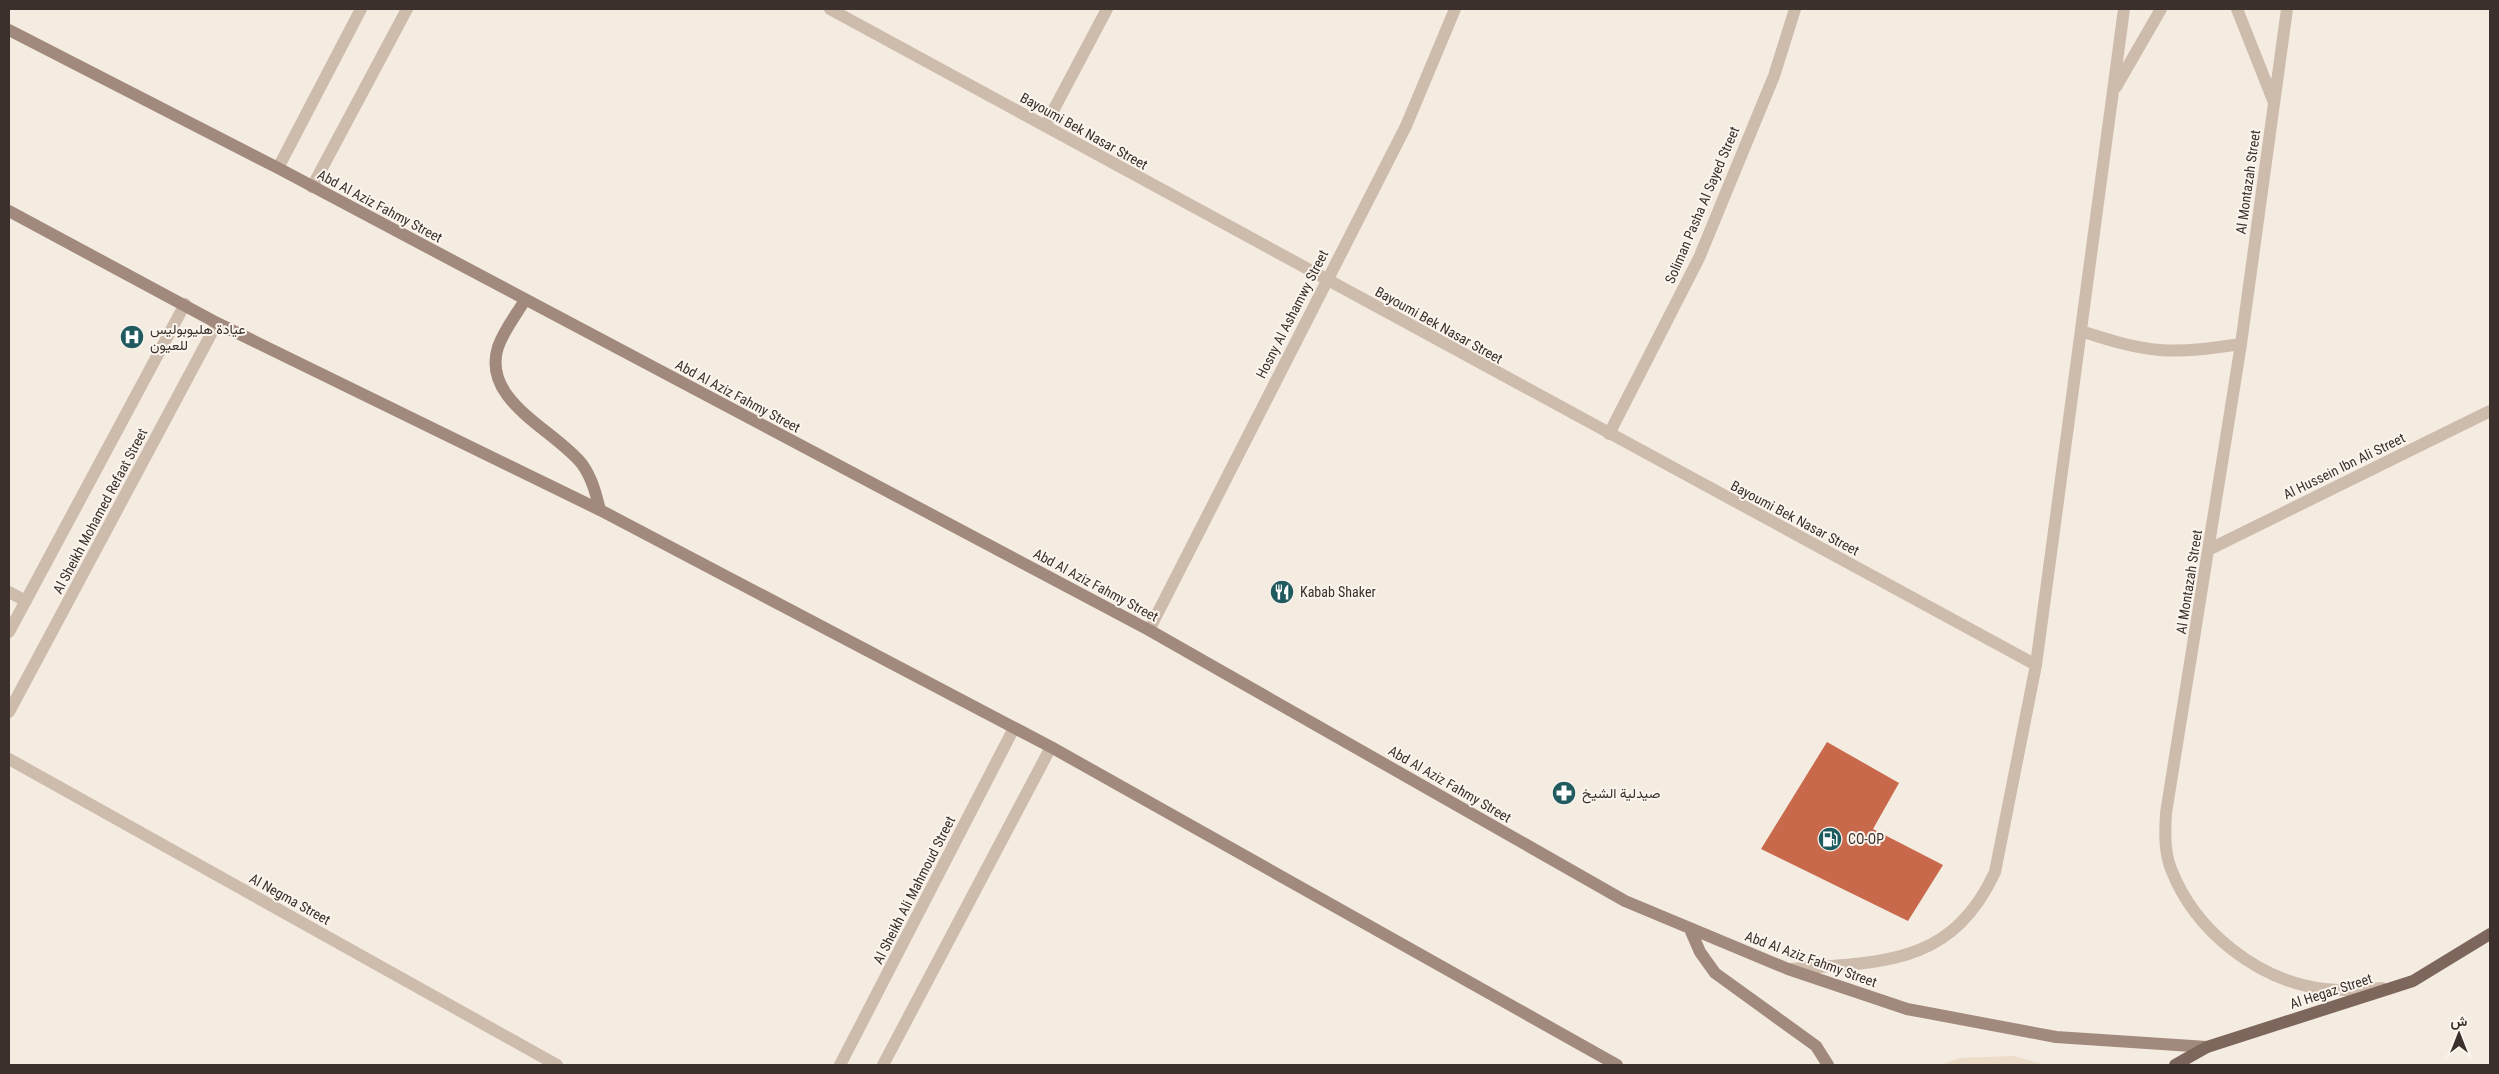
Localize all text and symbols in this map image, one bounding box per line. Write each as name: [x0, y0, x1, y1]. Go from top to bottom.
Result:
street label: Bayoumi Bek Nasar Street: [1017, 89, 1151, 173]
street label: Soliman Pasha Al Sayed Street: [1662, 124, 1742, 286]
street label: Al Montazah Street: [2233, 129, 2263, 235]
street label: Abd Al Aziz Fahmy Street: [315, 166, 445, 246]
street label: Hosny Al Ashamwy Street: [1253, 247, 1331, 381]
street label: Bayoumi Bek Nasar Street: [1372, 283, 1506, 367]
place label: عيادة هليوبوليس للعيون: [150, 321, 246, 354]
hospital icon: عيادة هليوبوليس للعيون: [119, 324, 145, 350]
street label: Abd Al Aziz Fahmy Street: [673, 356, 803, 436]
street label: Al Sheikh Mohamed Refaat Street: [50, 426, 150, 596]
street label: Al Hussein Ibn Ali Street: [2281, 430, 2407, 502]
street label: Bayoumi Bek Nasar Street: [1728, 477, 1862, 559]
street label: Al Montazah Street: [2173, 529, 2205, 635]
street label: Abd Al Aziz Fahmy Street: [1031, 545, 1161, 625]
restaurant icon: Kabab Shaker: [1269, 579, 1295, 605]
place label: Kabab Shaker: [1300, 584, 1376, 600]
street label: Abd Al Aziz Fahmy Street: [1386, 742, 1514, 826]
pharmacy icon: صيدلية الشيخ: [1551, 780, 1577, 806]
place label: صيدلية الشيخ: [1582, 785, 1661, 804]
street label: Al Sheikh Ali Mahmoud Street: [870, 813, 958, 967]
fuel station icon: CO-OP: [1817, 826, 1843, 852]
place label: CO-OP: [1848, 831, 1884, 847]
street label: Al Negma Street: [247, 870, 333, 928]
street label: Abd Al Aziz Fahmy Street: [1743, 928, 1879, 990]
street label: Al Hegaz Street: [2288, 970, 2374, 1012]
north arrow: [2434, 1009, 2484, 1059]
text: ش: [2451, 1013, 2468, 1030]

